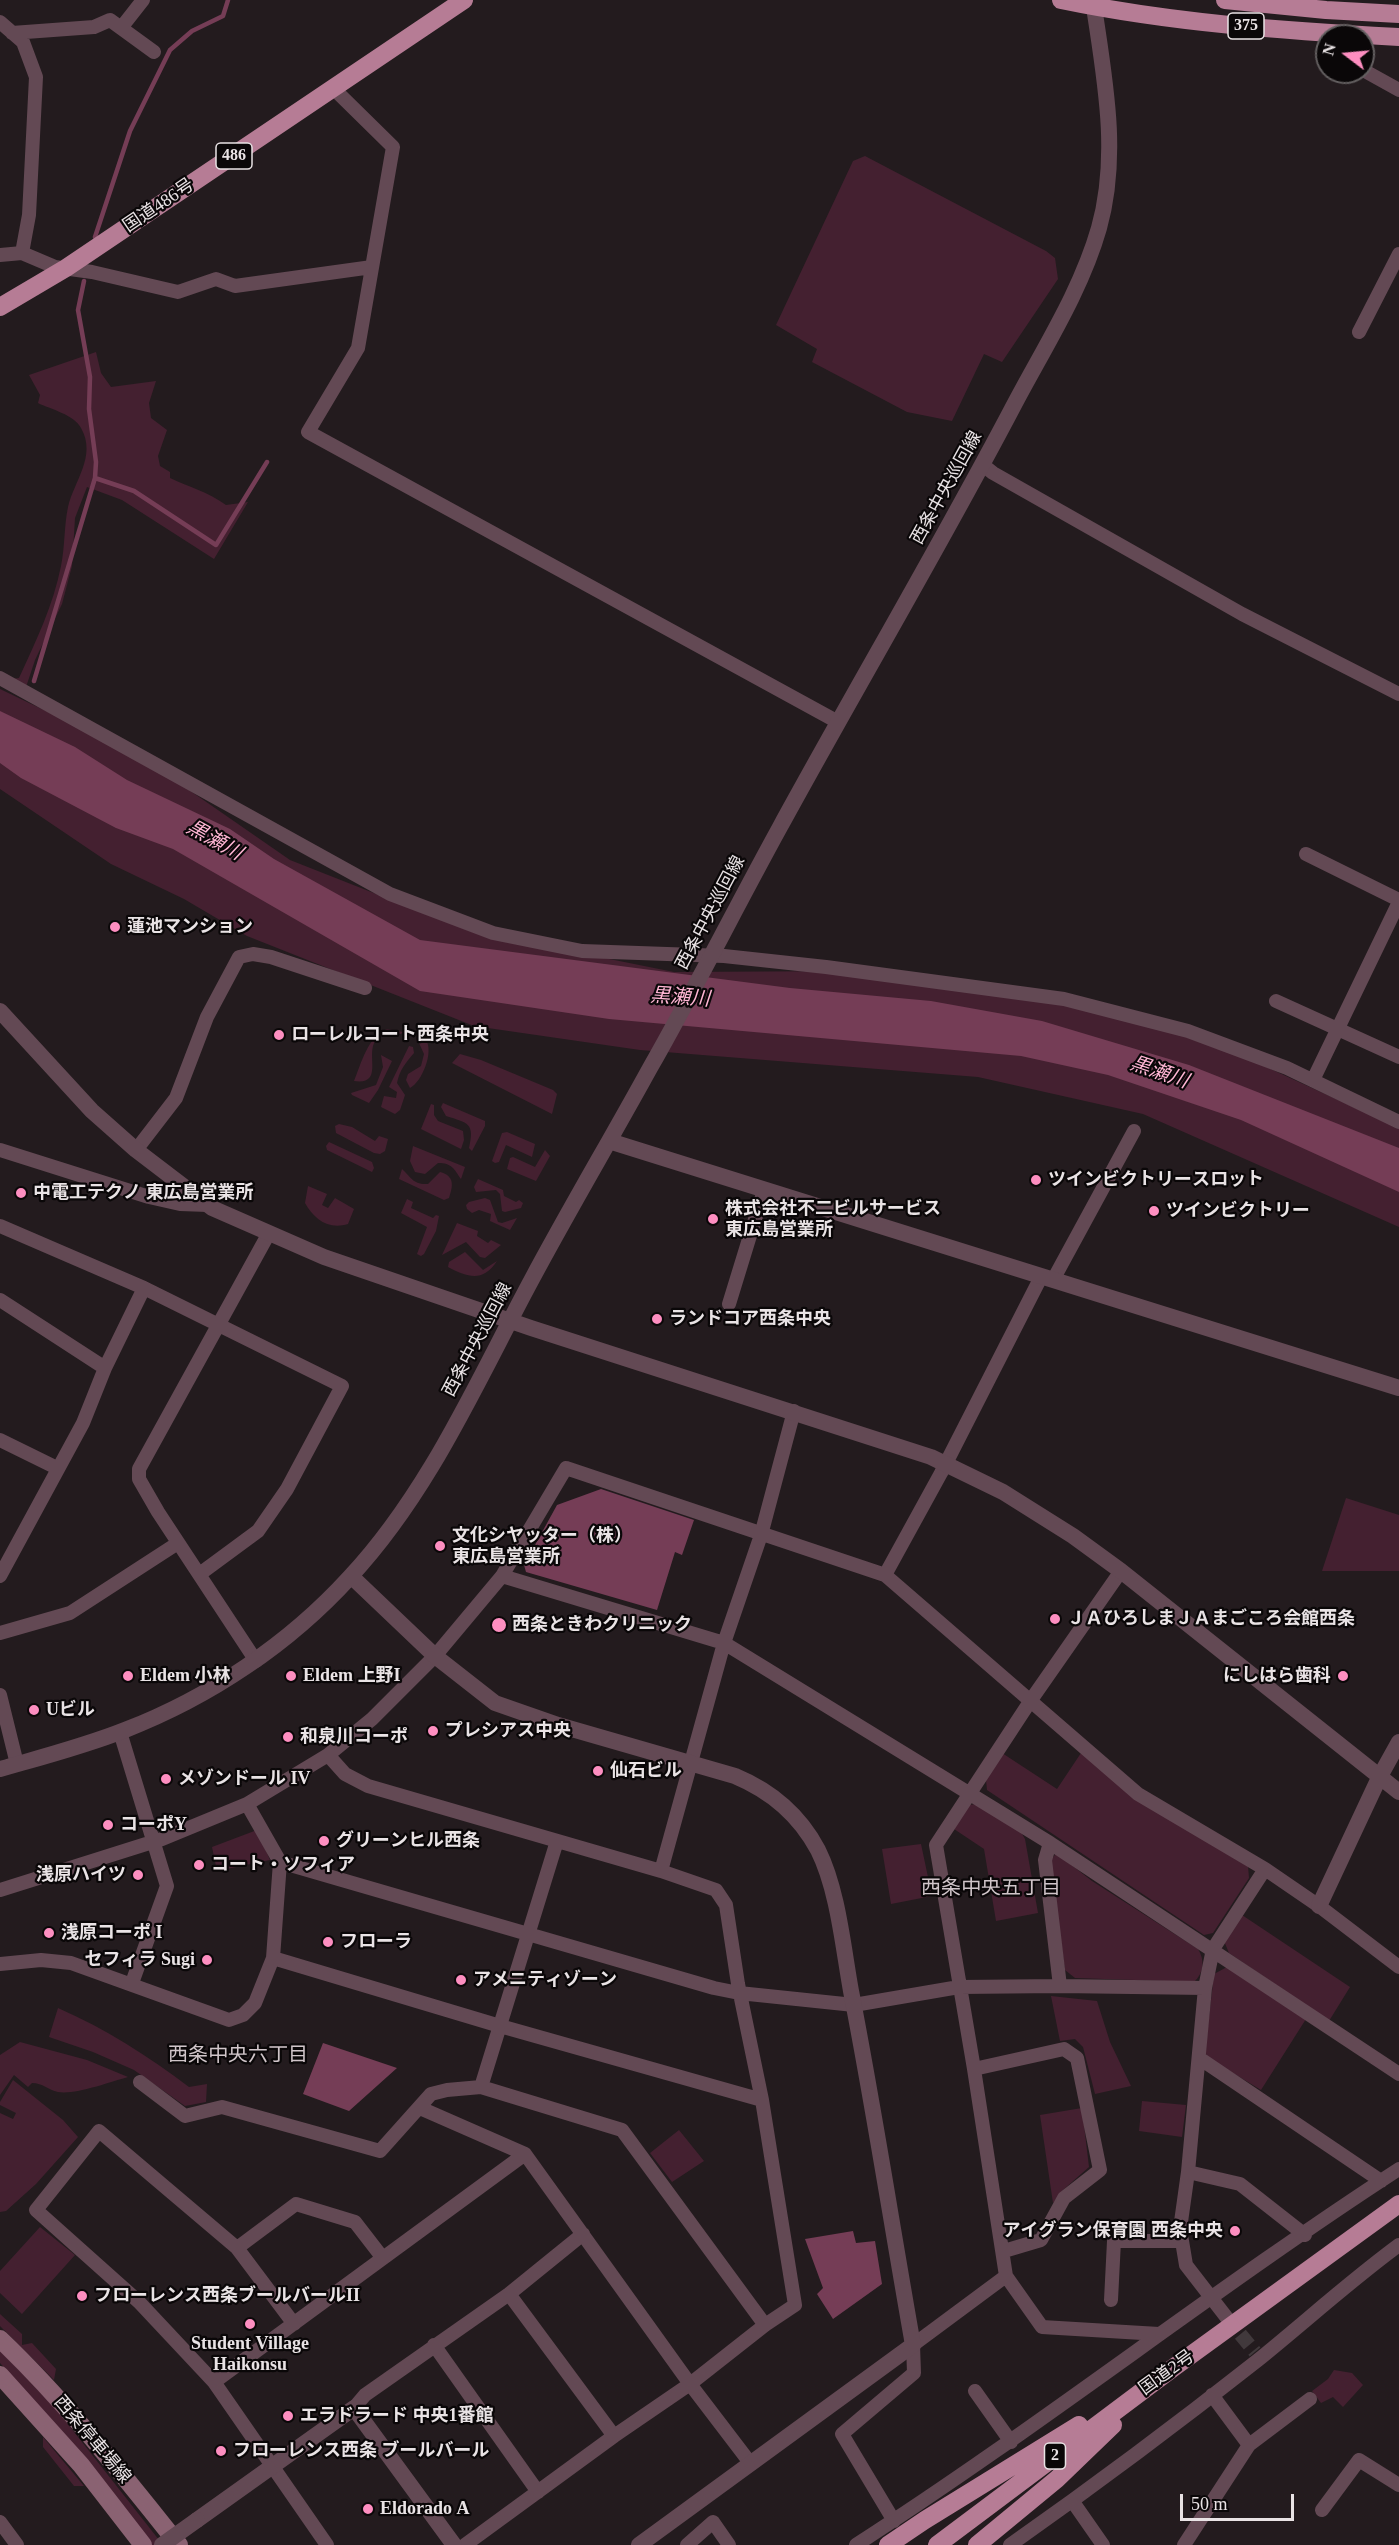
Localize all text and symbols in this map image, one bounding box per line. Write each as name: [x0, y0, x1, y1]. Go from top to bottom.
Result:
road number: 375: [1228, 13, 1264, 39]
north arrow: [1315, 24, 1375, 84]
text: N: [1319, 42, 1339, 57]
road number: 486: [216, 143, 252, 169]
street label: 国道486号: [119, 174, 199, 238]
street label: 西条中央巡回線: [907, 428, 987, 548]
water label: 黒瀬川: [182, 816, 246, 866]
street label: 西条中央巡回線: [672, 852, 750, 974]
place label: 蓮池マンション: [127, 916, 253, 938]
marker: 蓮池マンション: [108, 920, 122, 934]
water label: 黒瀬川: [649, 984, 711, 1012]
place label: ローレルコート西条中央: [291, 1024, 489, 1046]
marker: ローレルコート西条中央: [272, 1028, 286, 1042]
water label: 黒瀬川: [1127, 1052, 1191, 1094]
place label: ツインビクトリースロット: [1048, 1169, 1264, 1191]
marker: ツインビクトリースロット: [1029, 1173, 1043, 1187]
place label: 中電工テクノ 東広島営業所: [33, 1182, 253, 1204]
marker: 中電工テクノ 東広島営業所: [14, 1186, 28, 1200]
place label: 株式会社不二ビルサービス 東広島営業所: [725, 1198, 941, 1240]
place label: ツインビクトリー: [1166, 1200, 1310, 1222]
marker: ツインビクトリー: [1147, 1204, 1161, 1218]
marker: 株式会社不二ビルサービス 東広島営業所: [706, 1212, 720, 1226]
street label: 西条中央巡回線: [439, 1279, 517, 1401]
place label: ランドコア西条中央: [669, 1308, 831, 1330]
marker: ランドコア西条中央: [650, 1312, 664, 1326]
place label: 文化シヤッター（株） 東広島営業所: [452, 1525, 632, 1568]
marker: 文化シヤッター（株） 東広島営業所: [433, 1539, 447, 1553]
place label: ＪＡひろしまＪＡまごころ会館西条: [1067, 1608, 1355, 1630]
marker: ＪＡひろしまＪＡまごころ会館西条: [1048, 1612, 1062, 1626]
place label: 西条ときわクリニック: [512, 1614, 692, 1636]
marker: 西条ときわクリニック: [490, 1616, 508, 1634]
place label: Eldem 小林: [140, 1665, 231, 1687]
place label: Eldem 上野I: [303, 1665, 401, 1687]
place label: にしはら歯科: [1223, 1665, 1331, 1687]
marker: Eldem 小林: [121, 1669, 135, 1683]
marker: Eldem 上野I: [284, 1669, 298, 1683]
marker: にしはら歯科: [1336, 1669, 1350, 1683]
place label: Uビル: [46, 1699, 95, 1721]
marker: Uビル: [27, 1703, 41, 1717]
place label: プレシアス中央: [445, 1720, 571, 1742]
marker: プレシアス中央: [426, 1724, 440, 1738]
place label: 和泉川コーポ: [300, 1726, 408, 1748]
marker: 和泉川コーポ: [281, 1730, 295, 1744]
place label: 仙石ビル: [610, 1760, 682, 1782]
marker: 仙石ビル: [591, 1764, 605, 1778]
place label: メゾンドール IV: [178, 1768, 311, 1790]
marker: メゾンドール IV: [159, 1772, 173, 1786]
place label: コーポY: [120, 1814, 187, 1836]
marker: コーポY: [101, 1818, 115, 1832]
place label: グリーンヒル西条: [336, 1830, 480, 1852]
marker: グリーンヒル西条: [317, 1834, 331, 1848]
place label: コート・ソフィア: [211, 1854, 355, 1876]
marker: コート・ソフィア: [192, 1858, 206, 1872]
place label: 浅原ハイツ: [36, 1864, 126, 1886]
marker: 浅原ハイツ: [131, 1868, 145, 1882]
district label: 西条中央五丁目: [921, 1877, 1061, 1901]
place label: 浅原コーポ I: [61, 1922, 163, 1944]
marker: 浅原コーポ I: [42, 1926, 56, 1940]
place label: フローラ: [340, 1931, 412, 1953]
marker: フローラ: [321, 1935, 335, 1949]
place label: セフィラ Sugi: [84, 1949, 195, 1971]
marker: セフィラ Sugi: [200, 1953, 214, 1967]
place label: アメニティゾーン: [473, 1969, 617, 1991]
marker: アメニティゾーン: [454, 1973, 468, 1987]
district label: 西条中央六丁目: [168, 2044, 308, 2068]
place label: アイグラン保育園 西条中央: [1003, 2220, 1223, 2242]
marker: アイグラン保育園 西条中央: [1228, 2224, 1242, 2238]
place label: フローレンス西条ブールバールII: [94, 2285, 360, 2307]
marker: フローレンス西条ブールバールII: [75, 2289, 89, 2303]
marker: Student Village Haikonsu: [243, 2317, 257, 2331]
place label: Student Village Haikonsu: [191, 2333, 309, 2376]
street label: 国道2号: [1135, 2346, 1199, 2400]
street label: 西条停車場線: [49, 2392, 135, 2488]
place label: エラドラード 中央1番館: [300, 2405, 493, 2427]
marker: エラドラード 中央1番館: [281, 2409, 295, 2423]
place label: フローレンス西条 ブールバール: [233, 2440, 489, 2462]
road number: 2: [1044, 2443, 1066, 2469]
marker: フローレンス西条 ブールバール: [214, 2444, 228, 2458]
scale bar: [1183, 2482, 1297, 2520]
text: 50 m: [1191, 2494, 1228, 2514]
place label: Eldorado A: [380, 2498, 470, 2520]
marker: Eldorado A: [361, 2502, 375, 2516]

